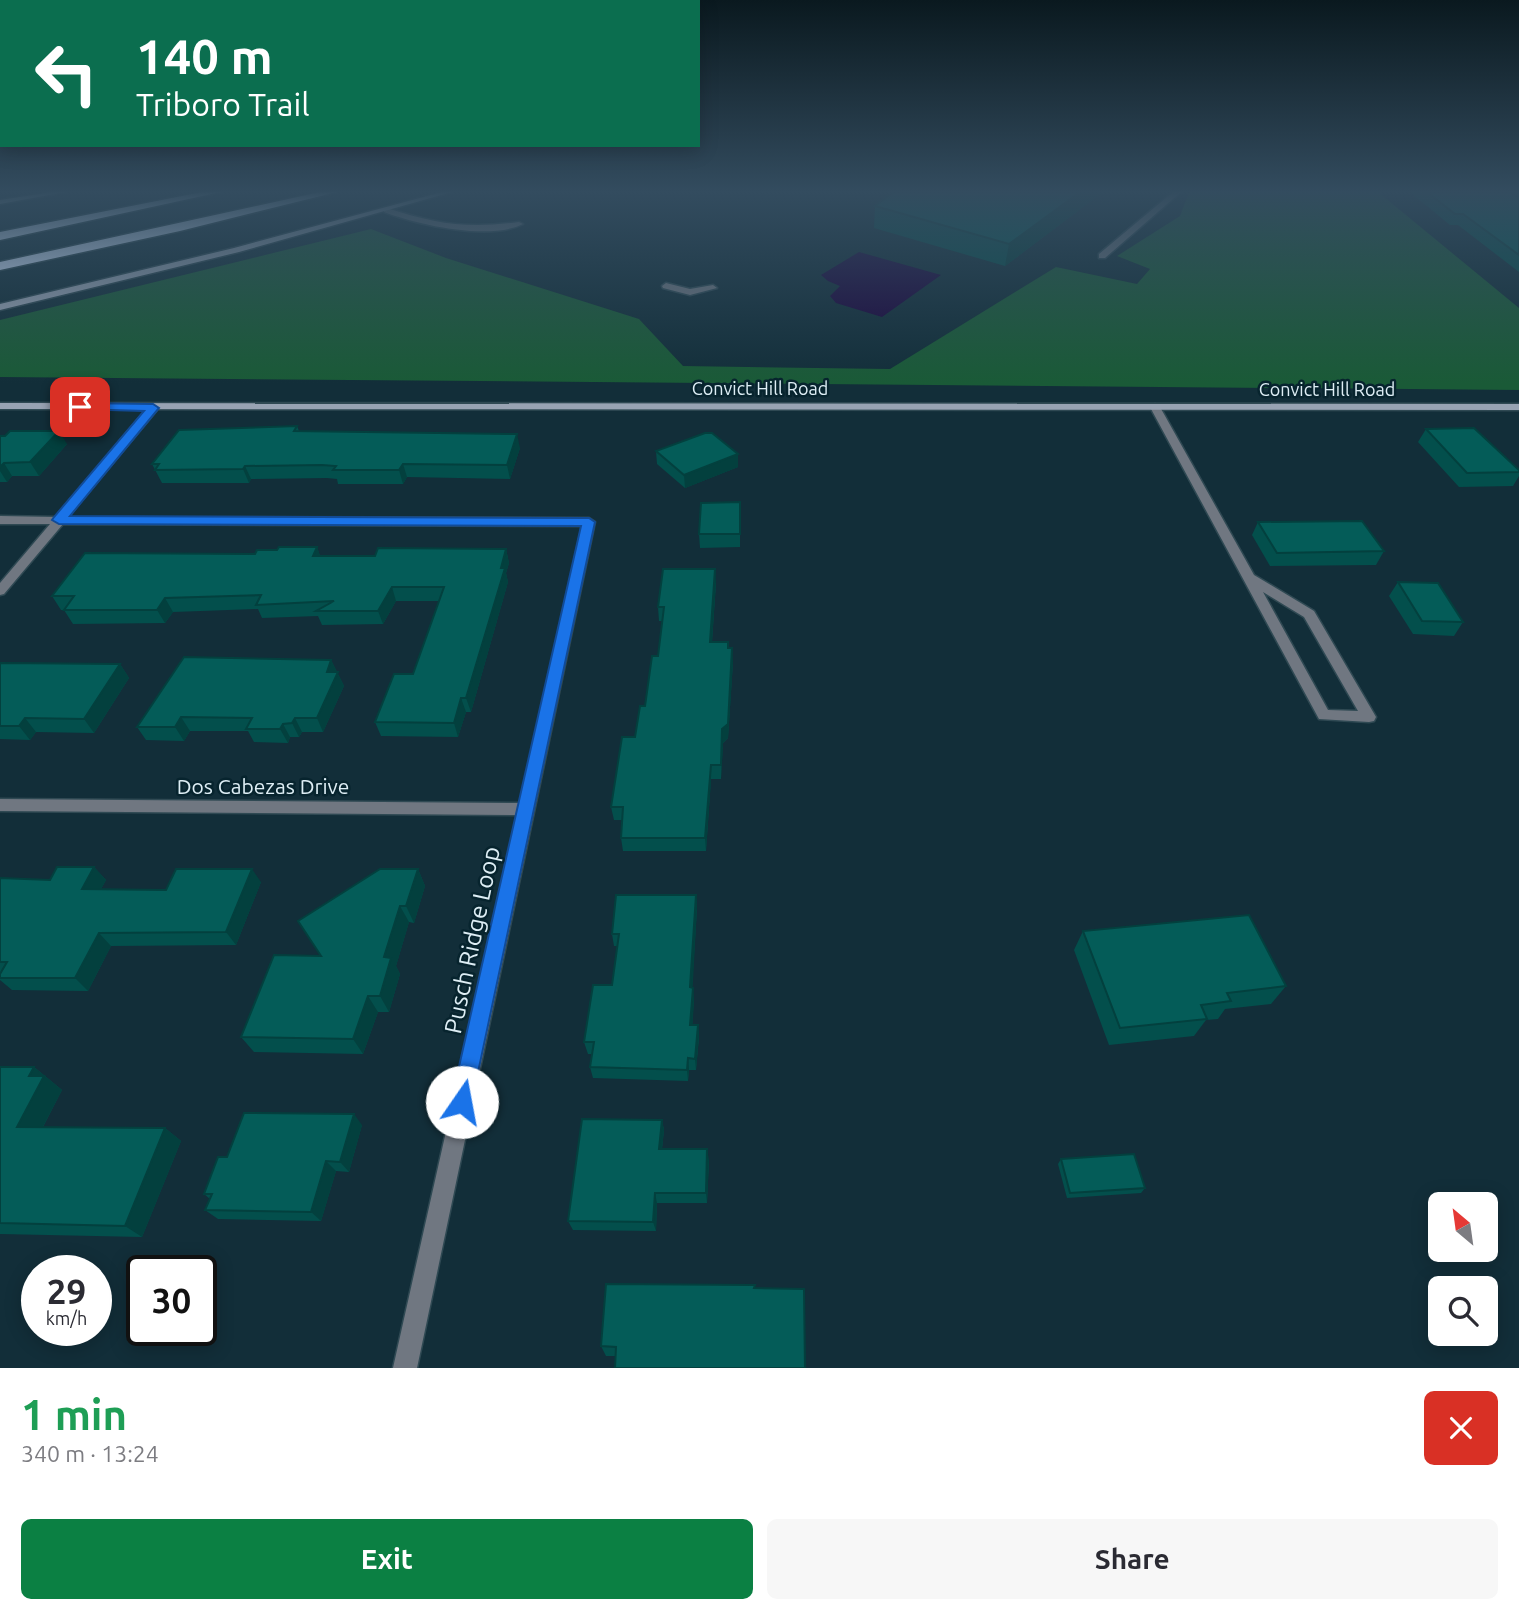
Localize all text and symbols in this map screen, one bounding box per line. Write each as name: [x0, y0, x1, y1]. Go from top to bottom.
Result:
icon: left: [21, 28, 112, 119]
text: 140 m: [136, 28, 273, 83]
text: Triboro Trail: [136, 86, 310, 122]
pin: [50, 377, 110, 437]
street label: Convict Hill Road: [692, 378, 828, 398]
street label: Convict Hill Road: [1259, 379, 1395, 399]
icon: arrive: [61, 388, 99, 426]
street label: Dos Cabezas Drive: [177, 774, 349, 798]
street label: Pusch Ridge Loop: [439, 844, 505, 1036]
position arrow: [425, 1065, 499, 1139]
north arrow: [1428, 1192, 1498, 1262]
map controls: [1428, 1192, 1498, 1346]
speed limit sign: 30: [126, 1255, 217, 1346]
text: 29: [47, 1271, 86, 1311]
button: search: [1428, 1276, 1498, 1346]
text: km/h: [46, 1308, 87, 1328]
text: 1 min: [21, 1391, 127, 1438]
button: close: [1424, 1391, 1498, 1465]
text: 340 m · 13:24: [21, 1441, 159, 1466]
button: Exit: [21, 1519, 753, 1599]
button: Share: [767, 1519, 1498, 1599]

